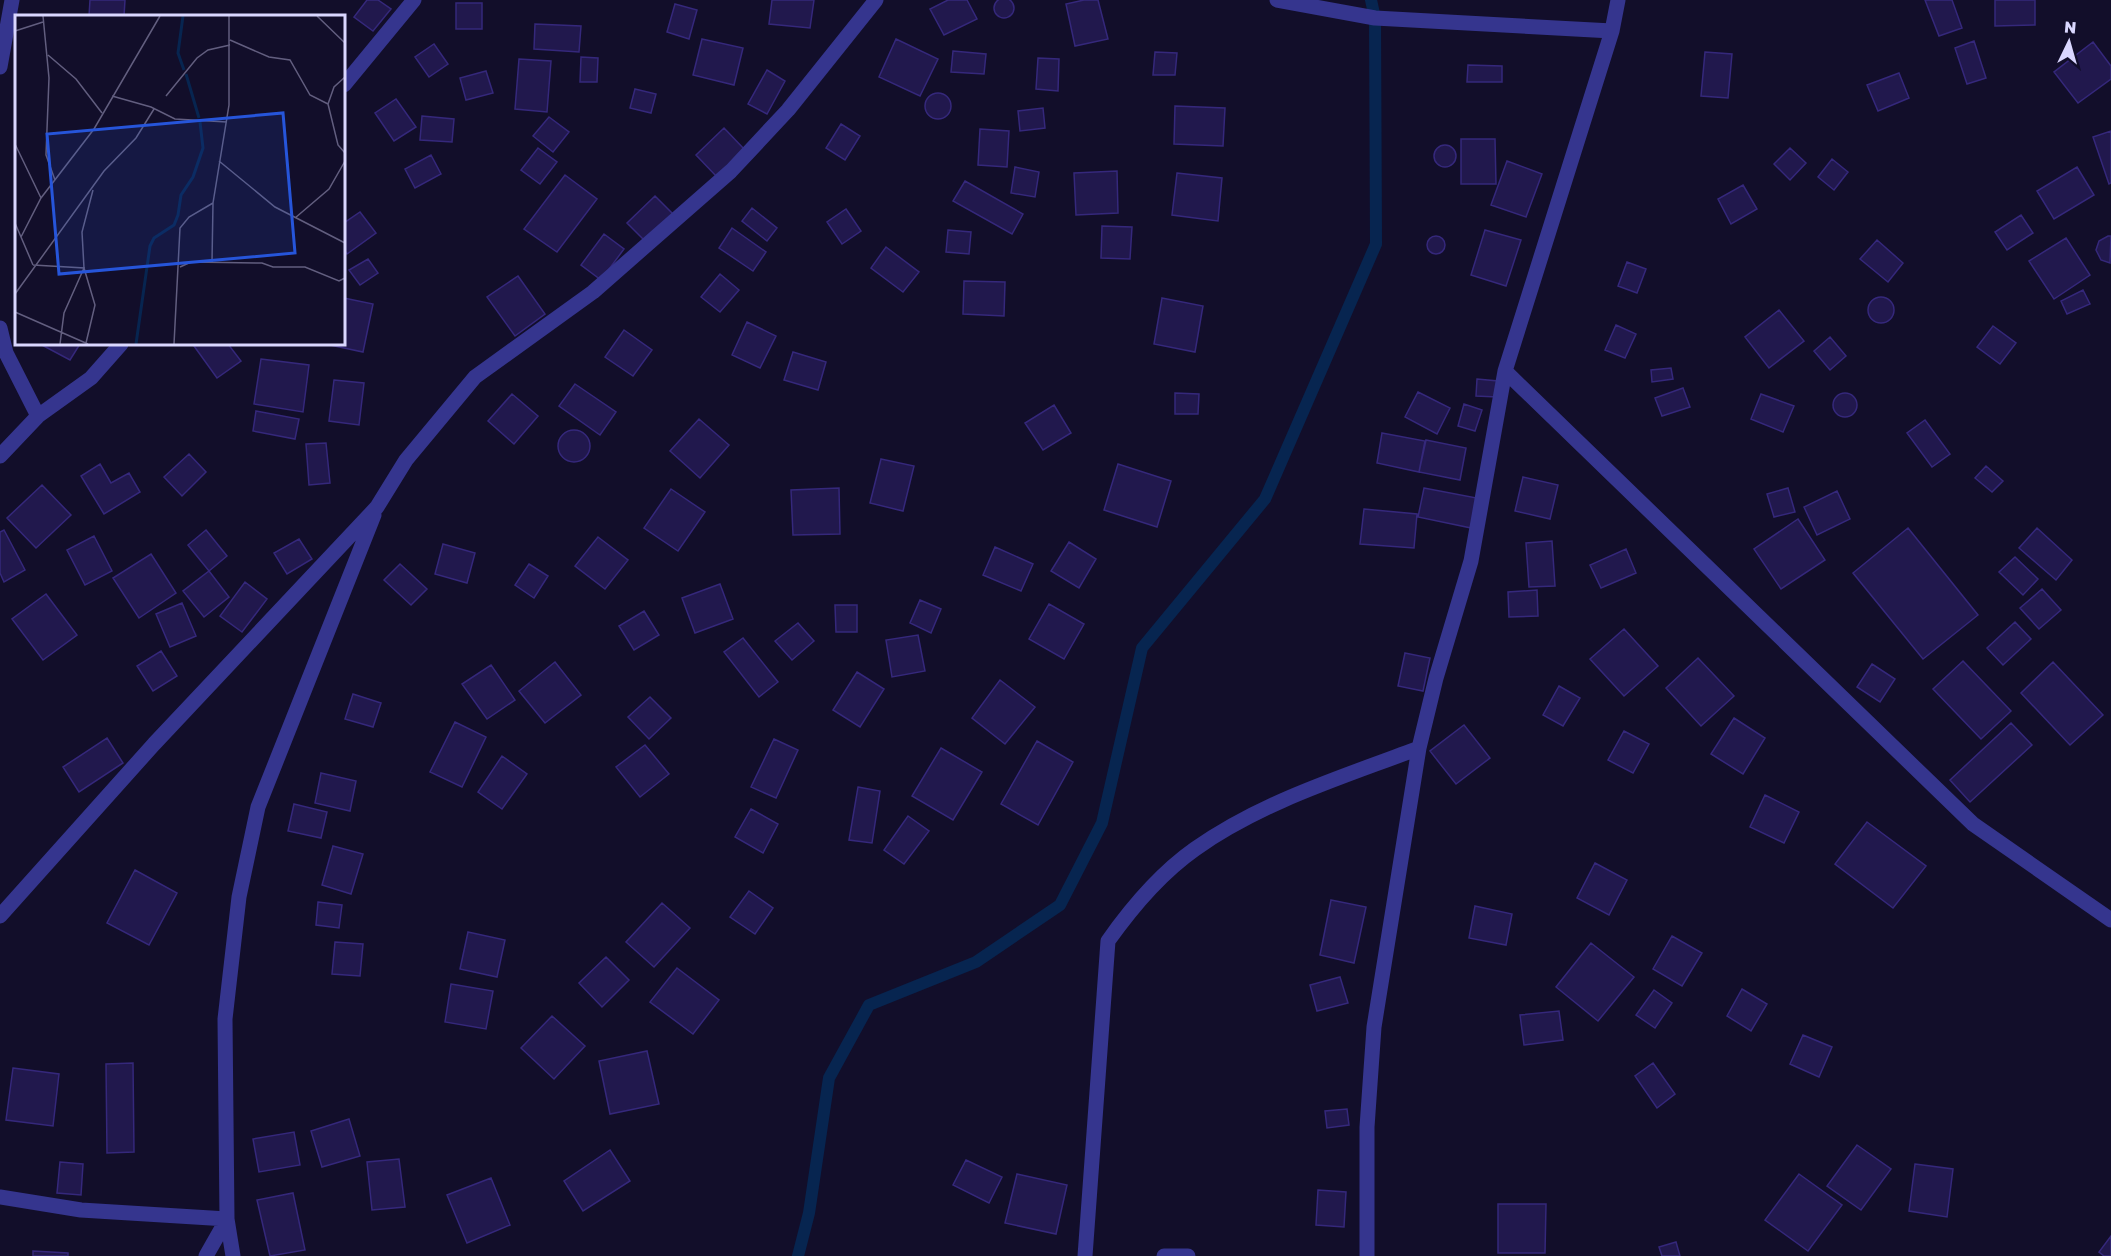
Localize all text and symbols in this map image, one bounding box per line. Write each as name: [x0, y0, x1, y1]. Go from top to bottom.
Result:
north arrow: [2039, 12, 2099, 72]
inset map: [15, 15, 345, 345]
text: N: [2063, 17, 2077, 38]

